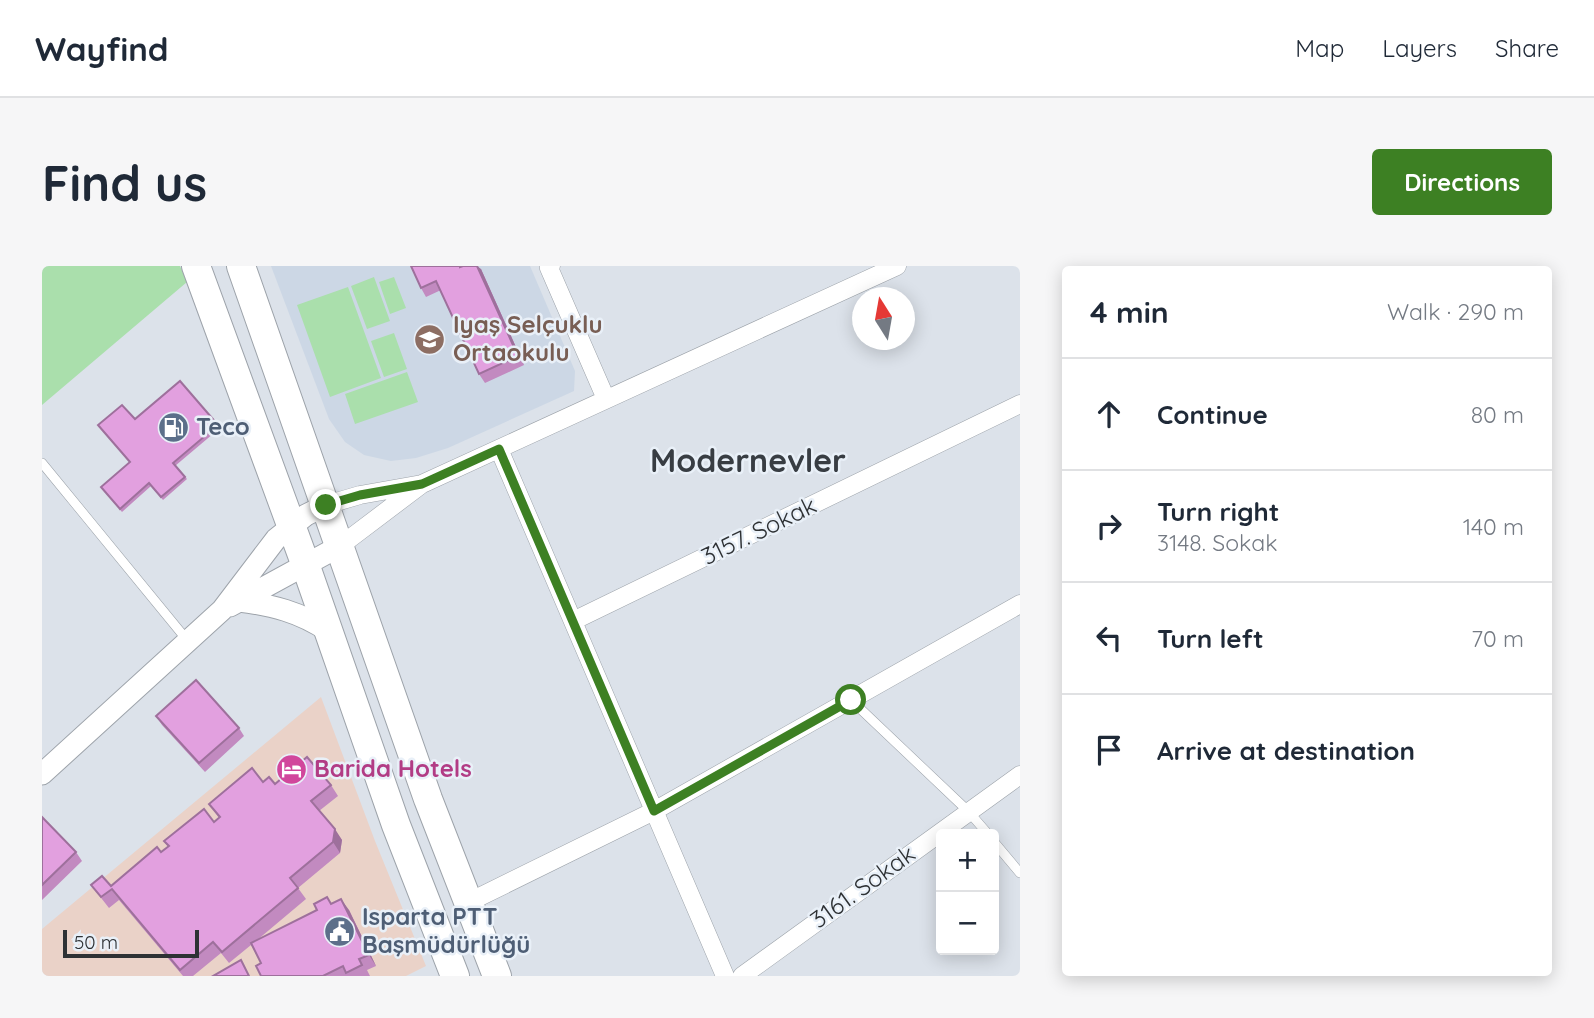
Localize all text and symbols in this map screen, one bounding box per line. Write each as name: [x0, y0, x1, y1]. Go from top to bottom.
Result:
text: Wayfind: [35, 28, 169, 69]
text: Map: [1295, 33, 1344, 63]
text: Layers: [1382, 33, 1457, 63]
text: Share: [1495, 33, 1559, 63]
button: Directions: [1372, 149, 1552, 215]
text: Find us: [42, 152, 207, 213]
north arrow: [852, 287, 915, 350]
text: 4 min: [1090, 293, 1169, 331]
text: Walk · 290 m: [1387, 297, 1524, 326]
place label: Iyaş Selçuklu Ortaokulu: [453, 309, 603, 367]
school or university icon: Iyaş Selçuklu Ortaokulu: [413, 322, 447, 356]
icon: ahead: [1090, 395, 1128, 433]
text: Continue: [1157, 398, 1268, 431]
text: 80 m: [1471, 400, 1524, 429]
fuel station icon: Teco: [156, 410, 190, 444]
place label: Teco: [196, 411, 250, 441]
district label: Modernevler: [650, 440, 846, 480]
route end: [310, 489, 341, 520]
street label: 3157. Sokak: [696, 489, 821, 571]
text: Turn right: [1157, 495, 1279, 528]
icon: right: [1090, 507, 1128, 545]
text: 140 m: [1463, 512, 1524, 541]
text: 3148. Sokak: [1157, 528, 1277, 557]
icon: left: [1090, 619, 1128, 657]
text: Turn left: [1157, 622, 1264, 655]
text: 70 m: [1471, 624, 1524, 653]
route start: [835, 684, 866, 715]
icon: arrive: [1090, 731, 1128, 769]
text: Arrive at destination: [1157, 734, 1415, 767]
hotel icon: Barida Hotels: [274, 752, 308, 786]
place label: Barida Hotels: [314, 753, 472, 783]
map controls: [936, 829, 999, 955]
button: +: [936, 829, 999, 892]
street label: 3161. Sokak: [804, 838, 921, 934]
button: −: [936, 892, 999, 955]
place label: Isparta PTT Başmüdürlüğü: [362, 901, 530, 959]
public building icon: Isparta PTT Başmüdürlüğü: [322, 914, 356, 948]
scale bar: [63, 927, 200, 959]
text: 50 m: [74, 930, 118, 954]

